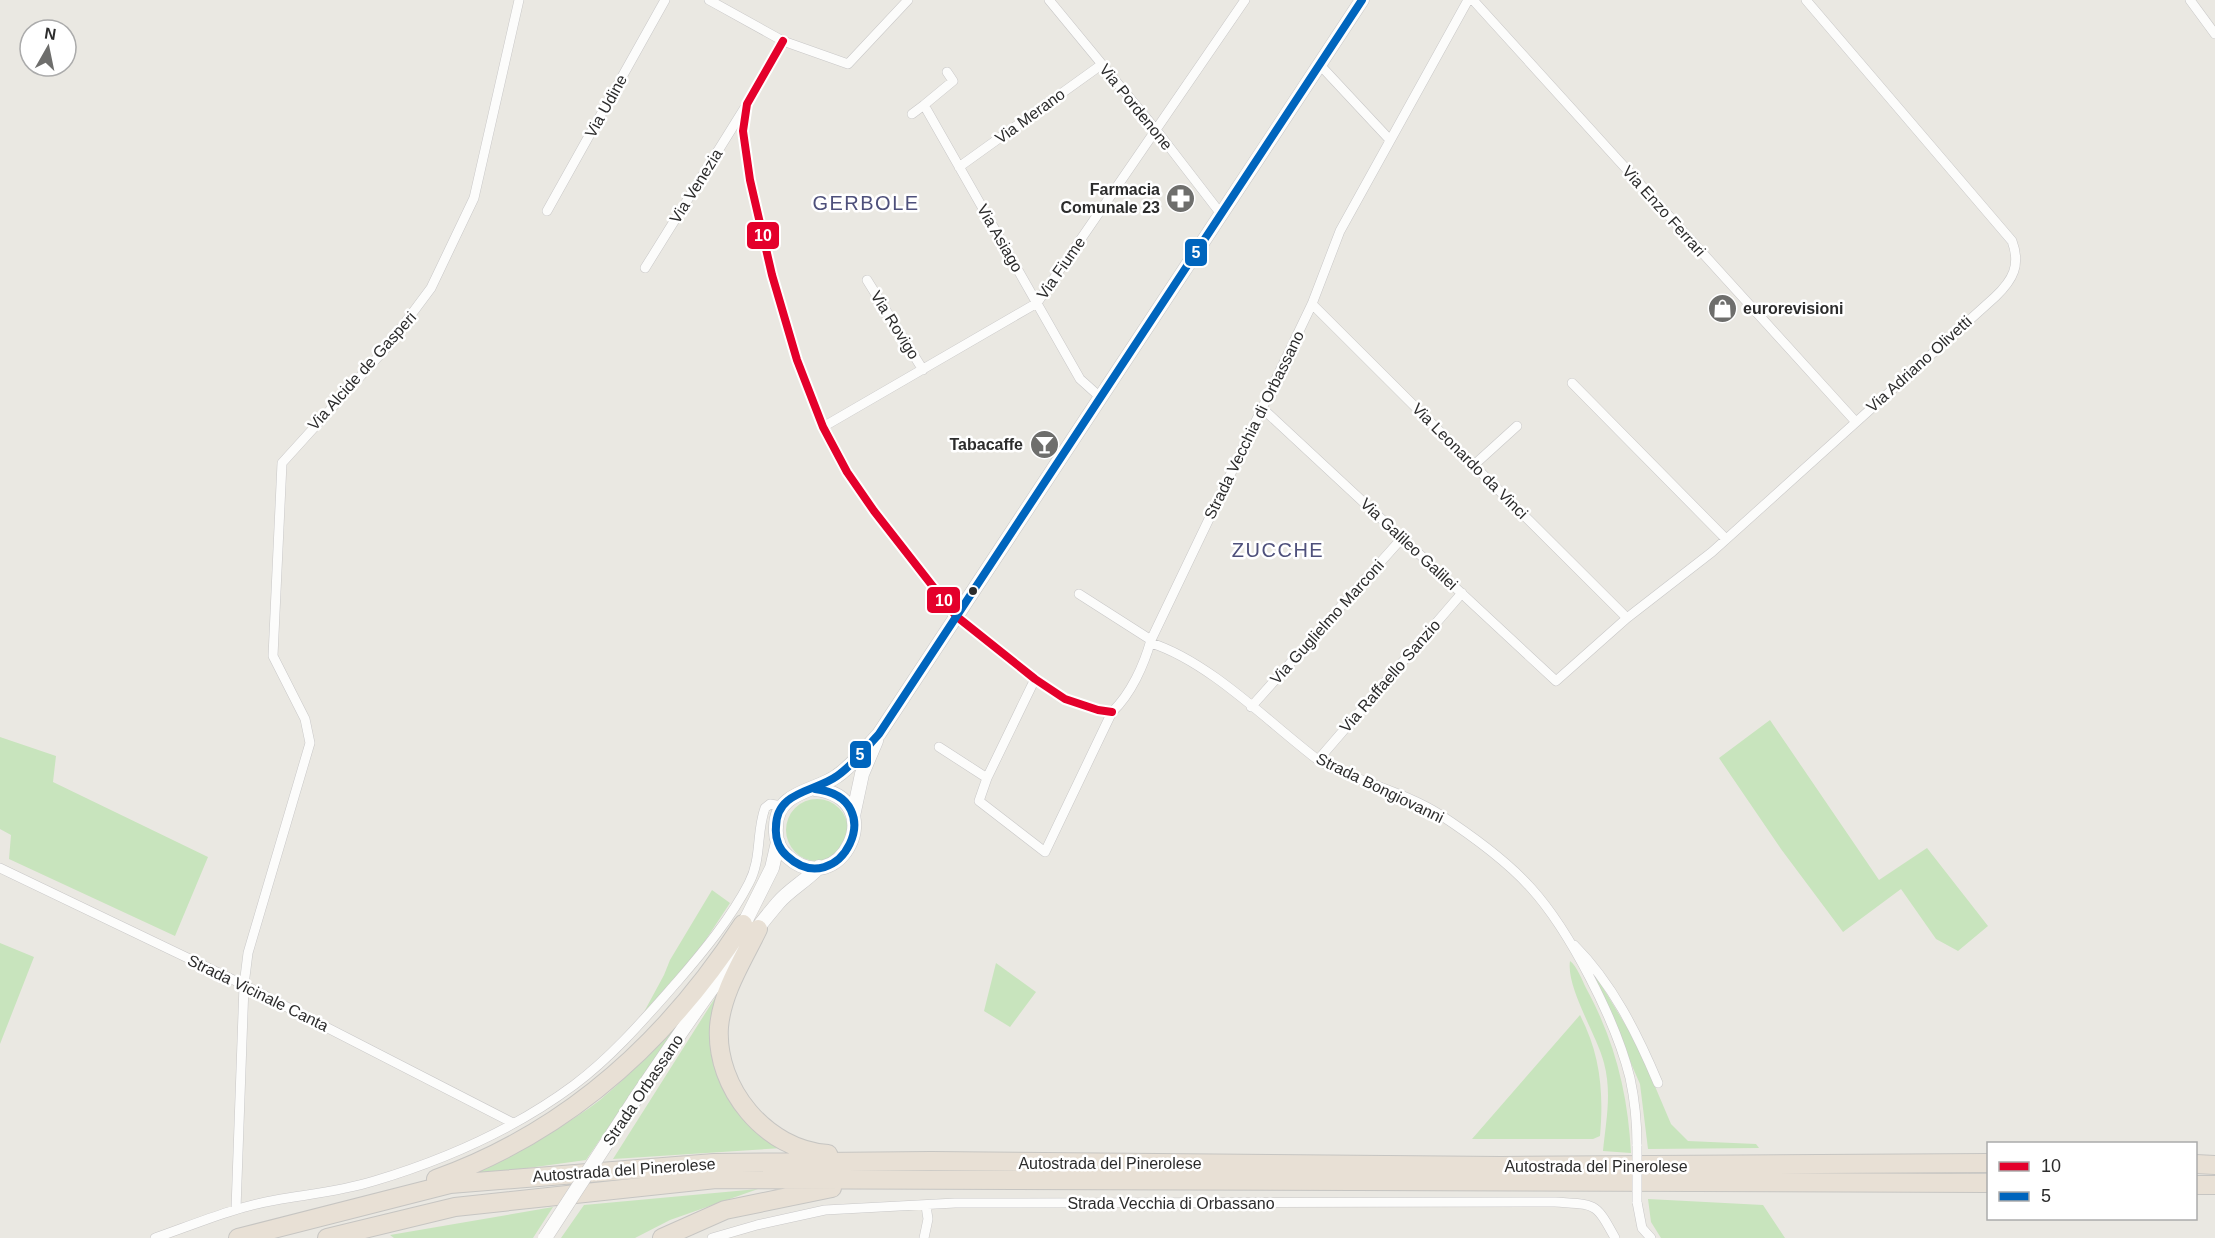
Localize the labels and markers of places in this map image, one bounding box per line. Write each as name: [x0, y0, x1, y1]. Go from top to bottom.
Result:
place label: Farmacia Comunale 23: [1060, 181, 1160, 216]
pharmacy icon: Farmacia Comunale 23: [1165, 182, 1197, 214]
shop icon: eurorevisioni: [1706, 292, 1738, 324]
place label: eurorevisioni: [1743, 300, 1843, 317]
bar icon: Tabacaffe: [1028, 428, 1060, 460]
place label: Tabacaffe: [949, 436, 1023, 453]
unlabelled marker: [967, 585, 979, 597]

